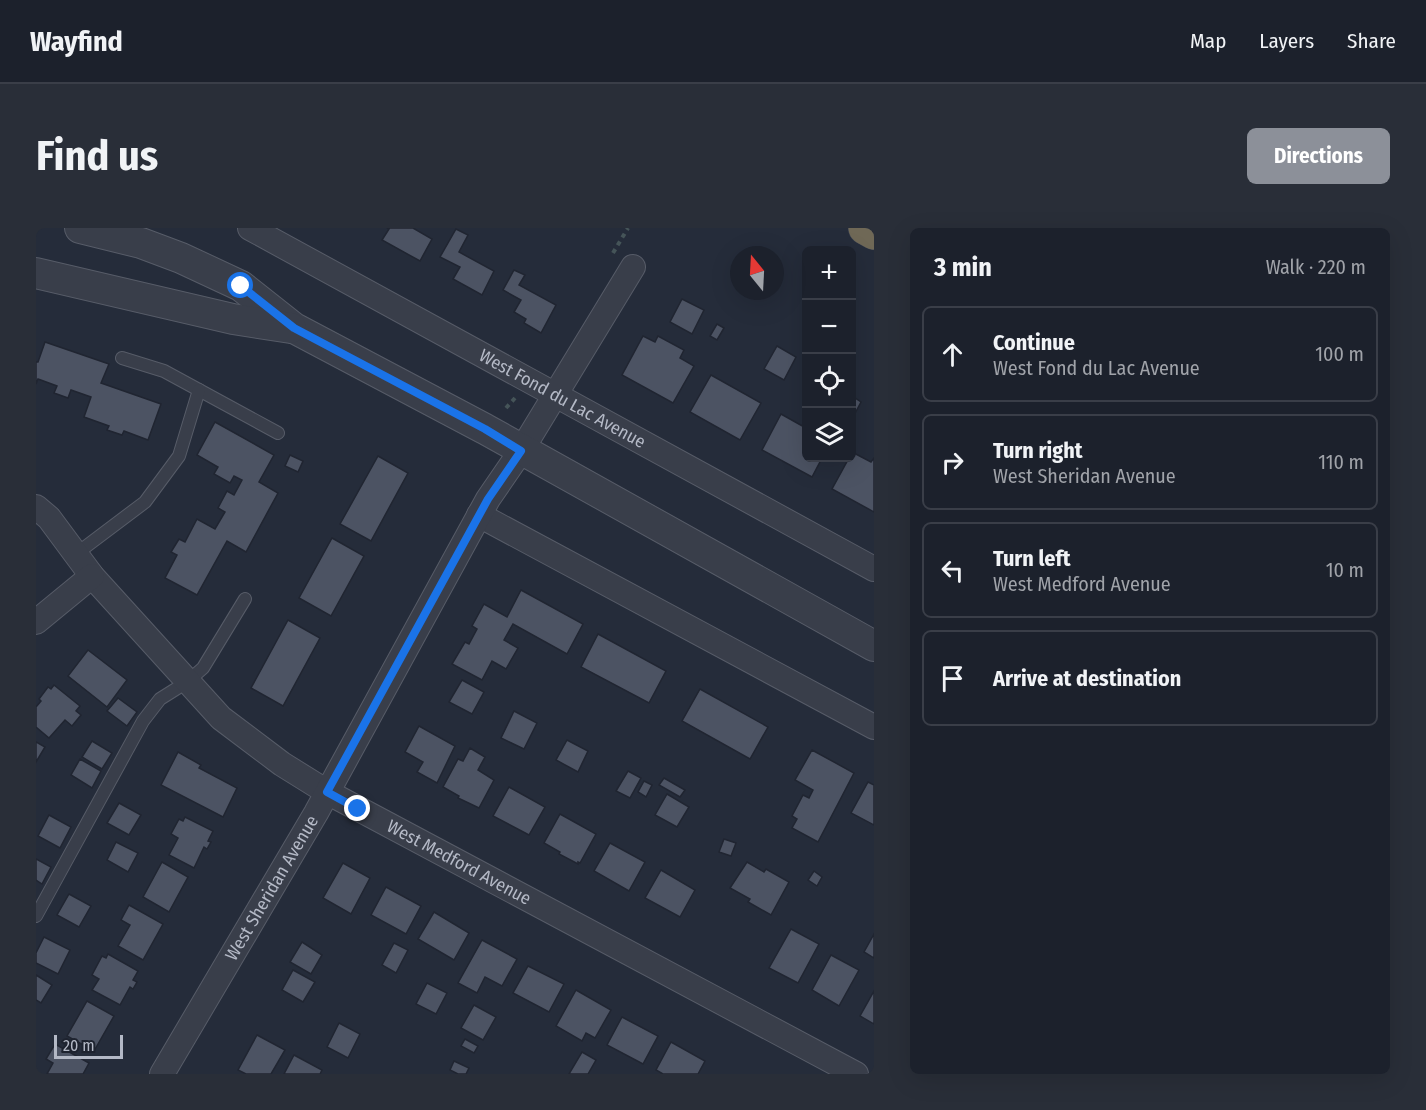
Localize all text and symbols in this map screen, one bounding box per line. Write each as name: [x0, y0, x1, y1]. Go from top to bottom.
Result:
text: Wayfind: [30, 25, 123, 58]
text: Map: [1190, 28, 1226, 54]
text: Layers: [1259, 28, 1314, 54]
text: Share: [1347, 28, 1396, 54]
button: Directions: [1247, 128, 1390, 184]
text: Find us: [36, 131, 158, 181]
north arrow: [730, 246, 784, 300]
map controls: [802, 246, 856, 462]
button: +: [802, 246, 856, 300]
text: 3 min: [934, 252, 992, 283]
text: Walk · 220 m: [1266, 255, 1366, 279]
route start: [227, 272, 253, 298]
button: −: [802, 300, 856, 354]
text: Continue: [993, 329, 1075, 356]
icon: ahead: [936, 338, 969, 371]
text: 100 m: [1315, 342, 1364, 366]
street label: West Fond du Lac Avenue: [475, 344, 649, 453]
button: locate: [802, 354, 856, 408]
text: West Fond du Lac Avenue: [993, 356, 1200, 380]
button: layers: [802, 408, 856, 462]
text: Turn right: [993, 437, 1082, 464]
icon: right: [936, 446, 969, 479]
text: 110 m: [1318, 450, 1364, 474]
text: West Sheridan Avenue: [993, 464, 1176, 488]
text: Turn left: [993, 545, 1071, 572]
icon: left: [936, 554, 969, 587]
text: 10 m: [1326, 558, 1364, 582]
text: West Medford Avenue: [993, 572, 1171, 596]
icon: arrive: [936, 662, 969, 695]
text: Arrive at destination: [993, 665, 1181, 692]
route end: [344, 795, 370, 821]
street label: West Sheridan Avenue: [220, 811, 323, 964]
street label: West Medford Avenue: [383, 815, 535, 910]
scale bar: [54, 1032, 123, 1060]
text: 20 m: [63, 1036, 94, 1055]

